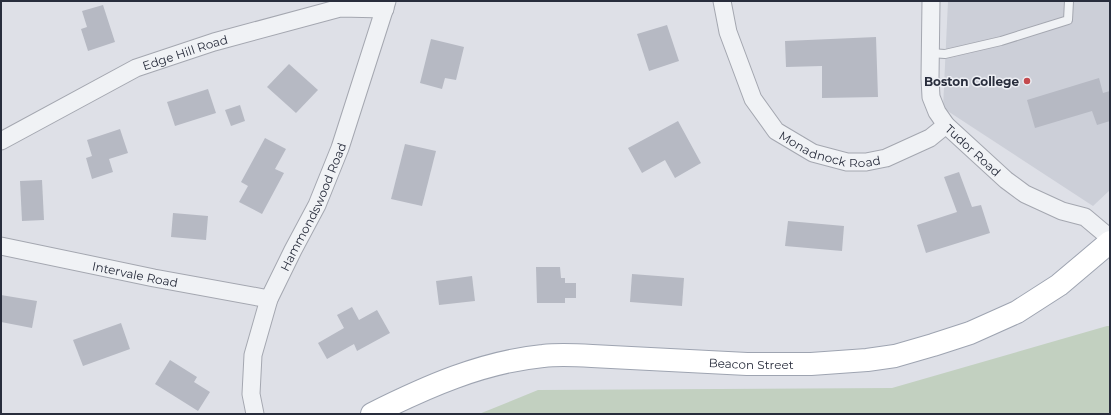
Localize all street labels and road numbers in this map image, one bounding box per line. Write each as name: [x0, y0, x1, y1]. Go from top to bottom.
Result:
street label: Edge Hill Road: [140, 31, 229, 73]
street label: Tudor Road: [942, 121, 1004, 179]
street label: Monadnock Road: [777, 127, 882, 170]
street label: Hammondswood Road: [276, 141, 349, 273]
street label: Intervale Road: [91, 258, 179, 290]
street label: Beacon Street: [708, 355, 794, 372]

